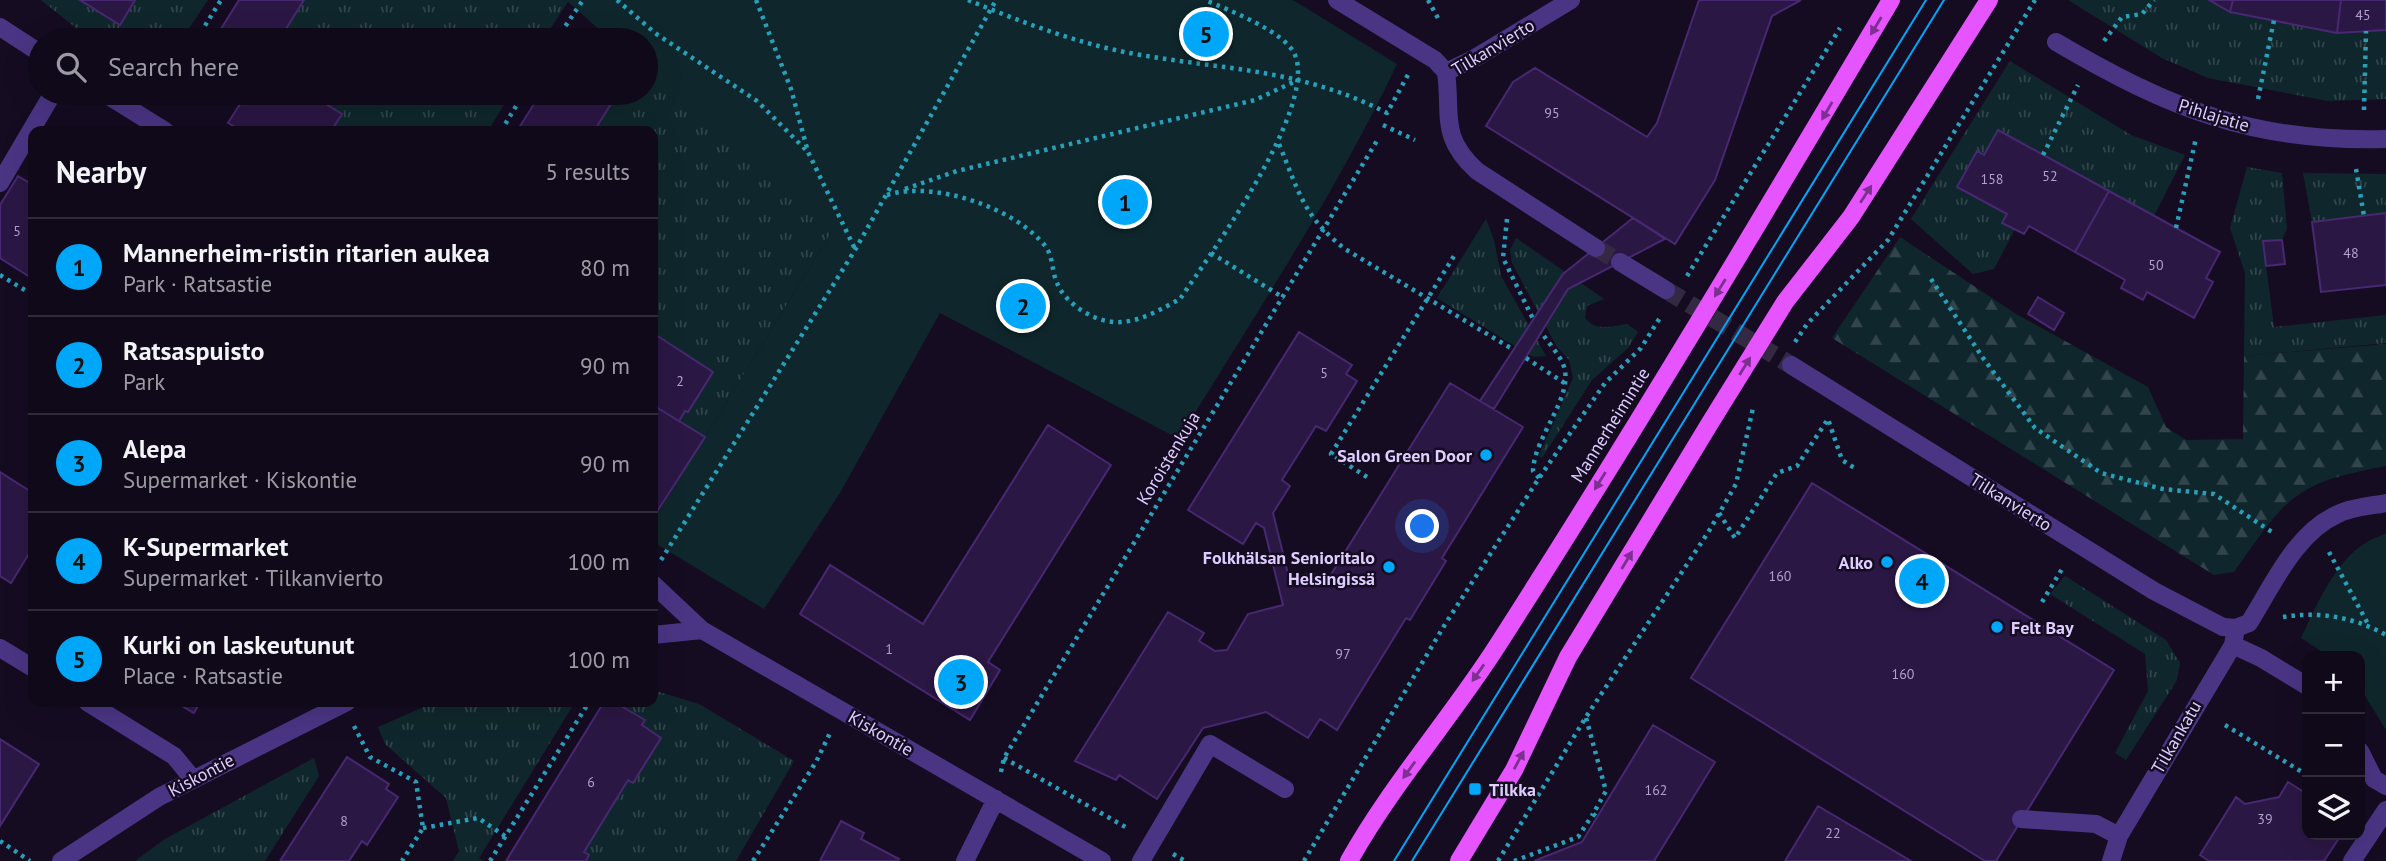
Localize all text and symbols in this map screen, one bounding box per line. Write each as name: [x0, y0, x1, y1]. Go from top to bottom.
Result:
house number: 45: [2355, 6, 2371, 24]
pin: 5: [1183, 8, 1229, 60]
street label: Tilkanvierto: [1448, 13, 1538, 81]
one-way arrow: [1870, 16, 1882, 35]
search box: [28, 28, 658, 105]
icon: search: [52, 48, 90, 86]
text: Search here: [108, 50, 239, 83]
street label: Pihlajatie: [2176, 93, 2252, 137]
one-way arrow: [1821, 101, 1833, 120]
house number: 95: [1544, 104, 1560, 122]
text: Nearby: [56, 152, 146, 191]
text: 5 results: [546, 157, 630, 186]
house number: 52: [2042, 167, 2058, 185]
house number: 158: [1981, 170, 2003, 188]
pin: 1: [1102, 176, 1148, 228]
one-way arrow: [1859, 184, 1872, 203]
house number: 5: [13, 222, 21, 240]
text: Mannerheim-ristin ritarien aukea: [123, 236, 490, 269]
house number: 48: [2343, 244, 2359, 262]
text: 1: [72, 253, 86, 282]
text: 80 m: [580, 253, 630, 282]
house number: 50: [2148, 256, 2164, 274]
text: Park · Ratsastie: [123, 269, 272, 298]
one-way arrow: [1714, 278, 1727, 298]
pin: 2: [1000, 280, 1046, 332]
text: Ratsaspuisto: [123, 334, 264, 367]
text: 2: [72, 351, 86, 380]
text: 90 m: [580, 351, 630, 380]
one-way arrow: [1739, 356, 1752, 376]
street label: Mannerheimintie: [1565, 363, 1655, 487]
house number: 5: [1320, 364, 1328, 382]
text: Park: [123, 367, 165, 396]
house number: 2: [676, 372, 684, 390]
street label: Koroistenkuja: [1131, 407, 1205, 509]
text: Alepa: [123, 432, 187, 465]
place label: Salon Green Door: [1337, 444, 1473, 467]
marker: Salon Green Door: [1478, 447, 1494, 463]
text: 3: [72, 449, 86, 478]
text: 90 m: [580, 449, 630, 478]
text: Supermarket · Kiskontie: [123, 465, 357, 494]
street label: Tilkanvierto: [1966, 468, 2056, 536]
one-way arrow: [1593, 471, 1606, 491]
your location: [1405, 509, 1439, 543]
text: K-Supermarket: [123, 530, 288, 563]
place label: Folkhälsan Senioritalo Helsingissä: [1203, 546, 1375, 590]
text: 4: [72, 547, 86, 576]
text: 100 m: [568, 547, 630, 576]
one-way arrow: [1620, 550, 1633, 569]
place label: Alko: [1839, 551, 1873, 574]
marker: Alko: [1879, 554, 1895, 570]
pin: 4: [1899, 555, 1945, 607]
marker: Folkhälsan Senioritalo Helsingissä: [1381, 559, 1397, 575]
text: Supermarket · Tilkanvierto: [123, 563, 383, 592]
house number: 160: [1769, 567, 1792, 585]
place label: Felt Bay: [2011, 616, 2074, 639]
marker: Felt Bay: [1989, 619, 2005, 635]
text: Kurki on laskeutunut: [123, 628, 354, 661]
house number: 1: [885, 640, 893, 658]
text: 5: [72, 645, 86, 674]
text: 100 m: [568, 645, 630, 674]
house number: 97: [1335, 645, 1351, 663]
map controls: [2302, 651, 2365, 840]
button: +: [2302, 651, 2365, 714]
pin: 3: [938, 656, 984, 708]
text: Place · Ratsastie: [123, 661, 283, 690]
one-way arrow: [1471, 664, 1485, 682]
house number: 160: [1892, 665, 1915, 683]
street label: Tilkankatu: [2146, 696, 2206, 778]
street label: Kiskontie: [844, 705, 918, 761]
button: −: [2302, 714, 2365, 777]
street label: Kiskontie: [164, 748, 238, 802]
one-way arrow: [1513, 750, 1525, 770]
one-way arrow: [1402, 761, 1416, 779]
house number: 6: [587, 773, 595, 791]
button: layers: [2302, 777, 2365, 840]
place label: Tilkka: [1489, 778, 1536, 801]
marker: Tilkka: [1467, 781, 1483, 797]
house number: 162: [1645, 781, 1667, 799]
house number: 39: [2257, 810, 2273, 828]
house number: 8: [340, 812, 348, 830]
house number: 22: [1825, 824, 1841, 842]

